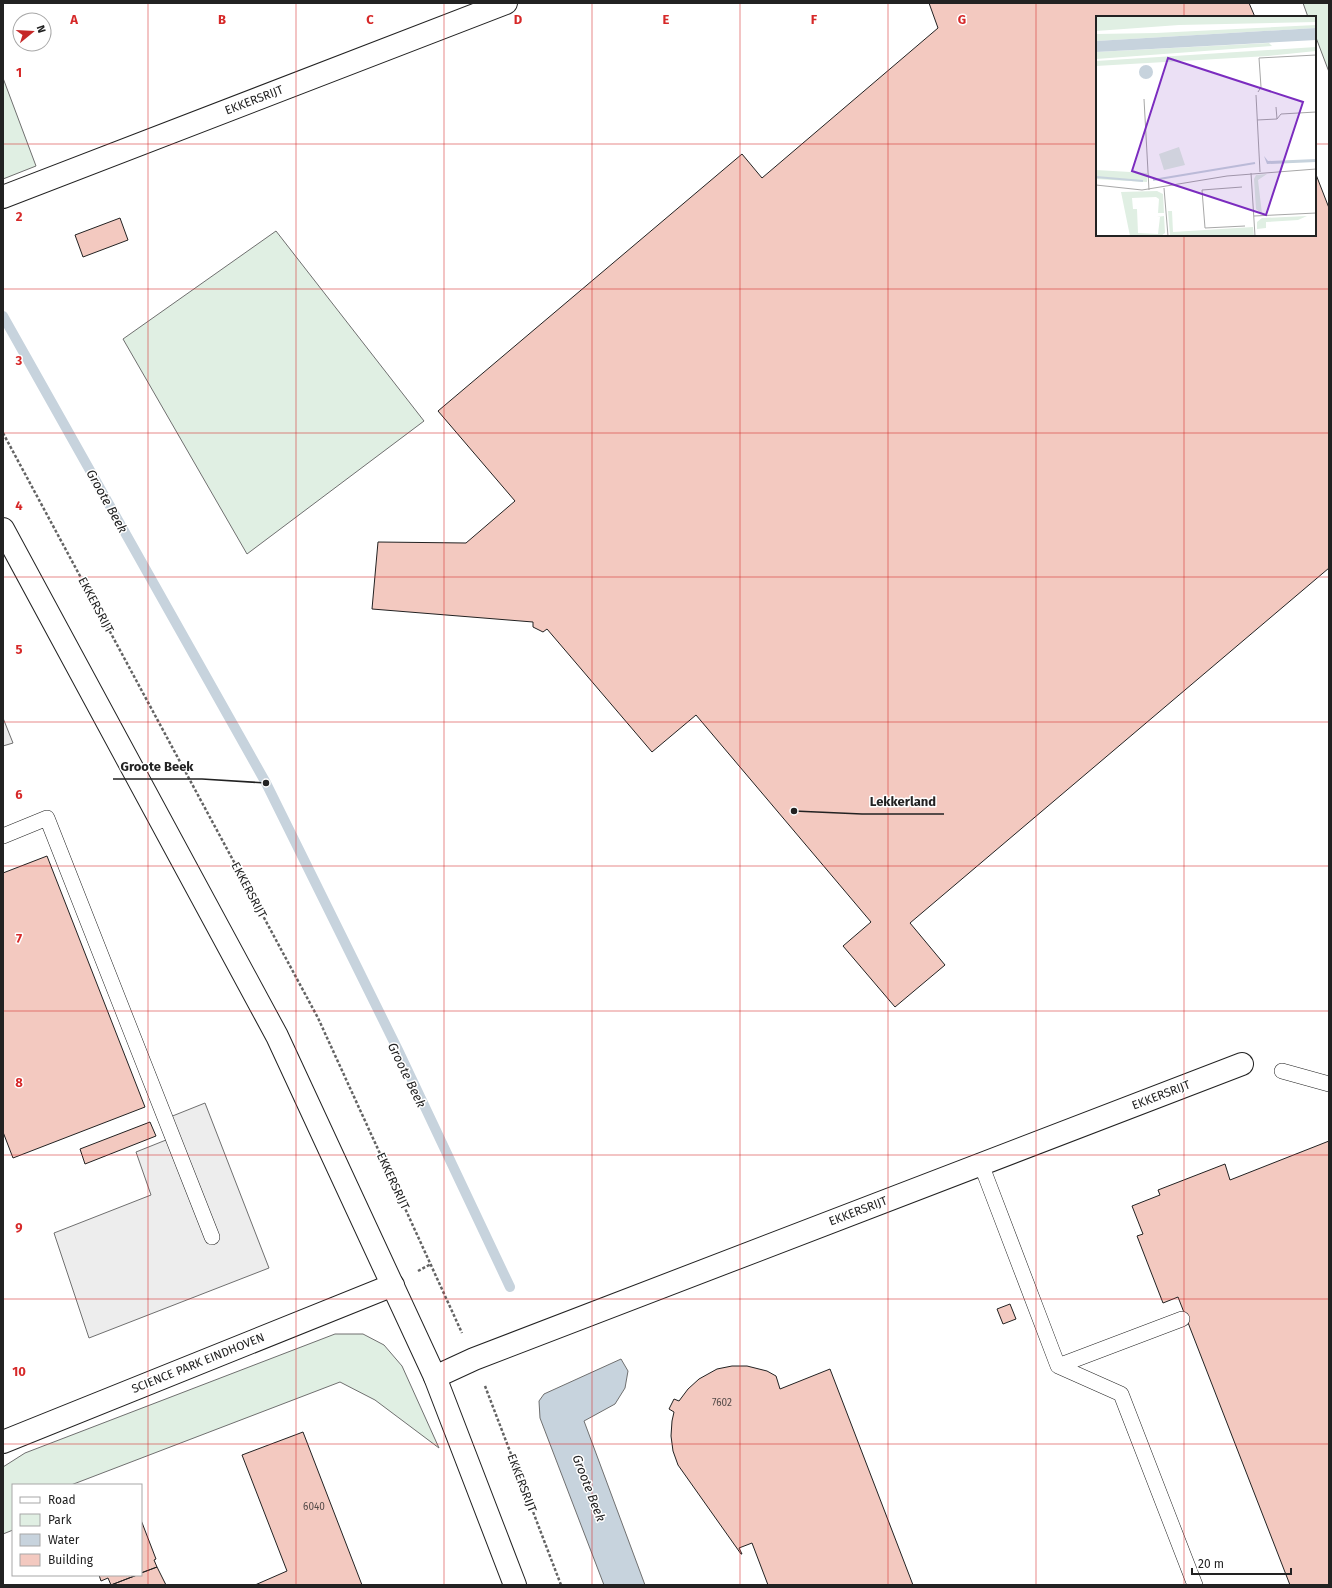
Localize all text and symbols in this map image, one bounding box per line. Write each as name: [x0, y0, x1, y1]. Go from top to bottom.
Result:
north arrow: [12, 12, 52, 52]
text: A: [69, 12, 78, 27]
text: B: [218, 12, 226, 27]
text: C: [366, 12, 374, 27]
text: D: [514, 12, 523, 27]
text: E: [663, 12, 670, 27]
text: F: [811, 12, 818, 27]
text: G: [958, 12, 966, 27]
inset map: [1096, 16, 1316, 236]
text: N: [34, 24, 48, 35]
text: 1: [16, 65, 22, 80]
street label: EKKERSRIJT: [223, 82, 286, 118]
text: 2: [16, 209, 23, 224]
text: 3: [15, 353, 23, 368]
water label: Groote Beek: [83, 467, 131, 535]
text: 4: [15, 498, 23, 513]
street label: EKKERSRIJT: [75, 575, 117, 636]
text: 5: [16, 642, 23, 657]
callout: Groote Beek: [113, 754, 202, 779]
text: Groote Beek: [121, 759, 194, 774]
text: 6: [15, 787, 23, 802]
callout: Lekkerland: [862, 789, 944, 814]
text: Lekkerland: [870, 794, 936, 809]
street label: EKKERSRIJT: [228, 860, 270, 921]
text: 7: [16, 931, 22, 946]
water label: Groote Beek: [385, 1040, 429, 1110]
text: 8: [15, 1075, 23, 1090]
street label: EKKERSRIJT: [1130, 1077, 1193, 1113]
street label: EKKERSRIJT: [374, 1150, 413, 1212]
street label: EKKERSRIJT: [827, 1193, 890, 1229]
text: 9: [15, 1220, 23, 1235]
street label: SCIENCE PARK EINDHOVEN: [130, 1330, 266, 1396]
text: 10: [12, 1364, 26, 1379]
house number: 7602: [712, 1397, 732, 1409]
street label: EKKERSRIJT: [504, 1452, 540, 1515]
water label: Groote Beek: [569, 1452, 609, 1524]
legend: [12, 1484, 142, 1576]
text: Road: [48, 1493, 76, 1507]
house number: 6040: [303, 1501, 325, 1513]
text: Park: [48, 1513, 72, 1527]
text: Water: [48, 1533, 80, 1547]
scale bar: [1192, 1550, 1291, 1576]
text: Building: [48, 1553, 94, 1567]
text: 20 m: [1198, 1557, 1224, 1571]

